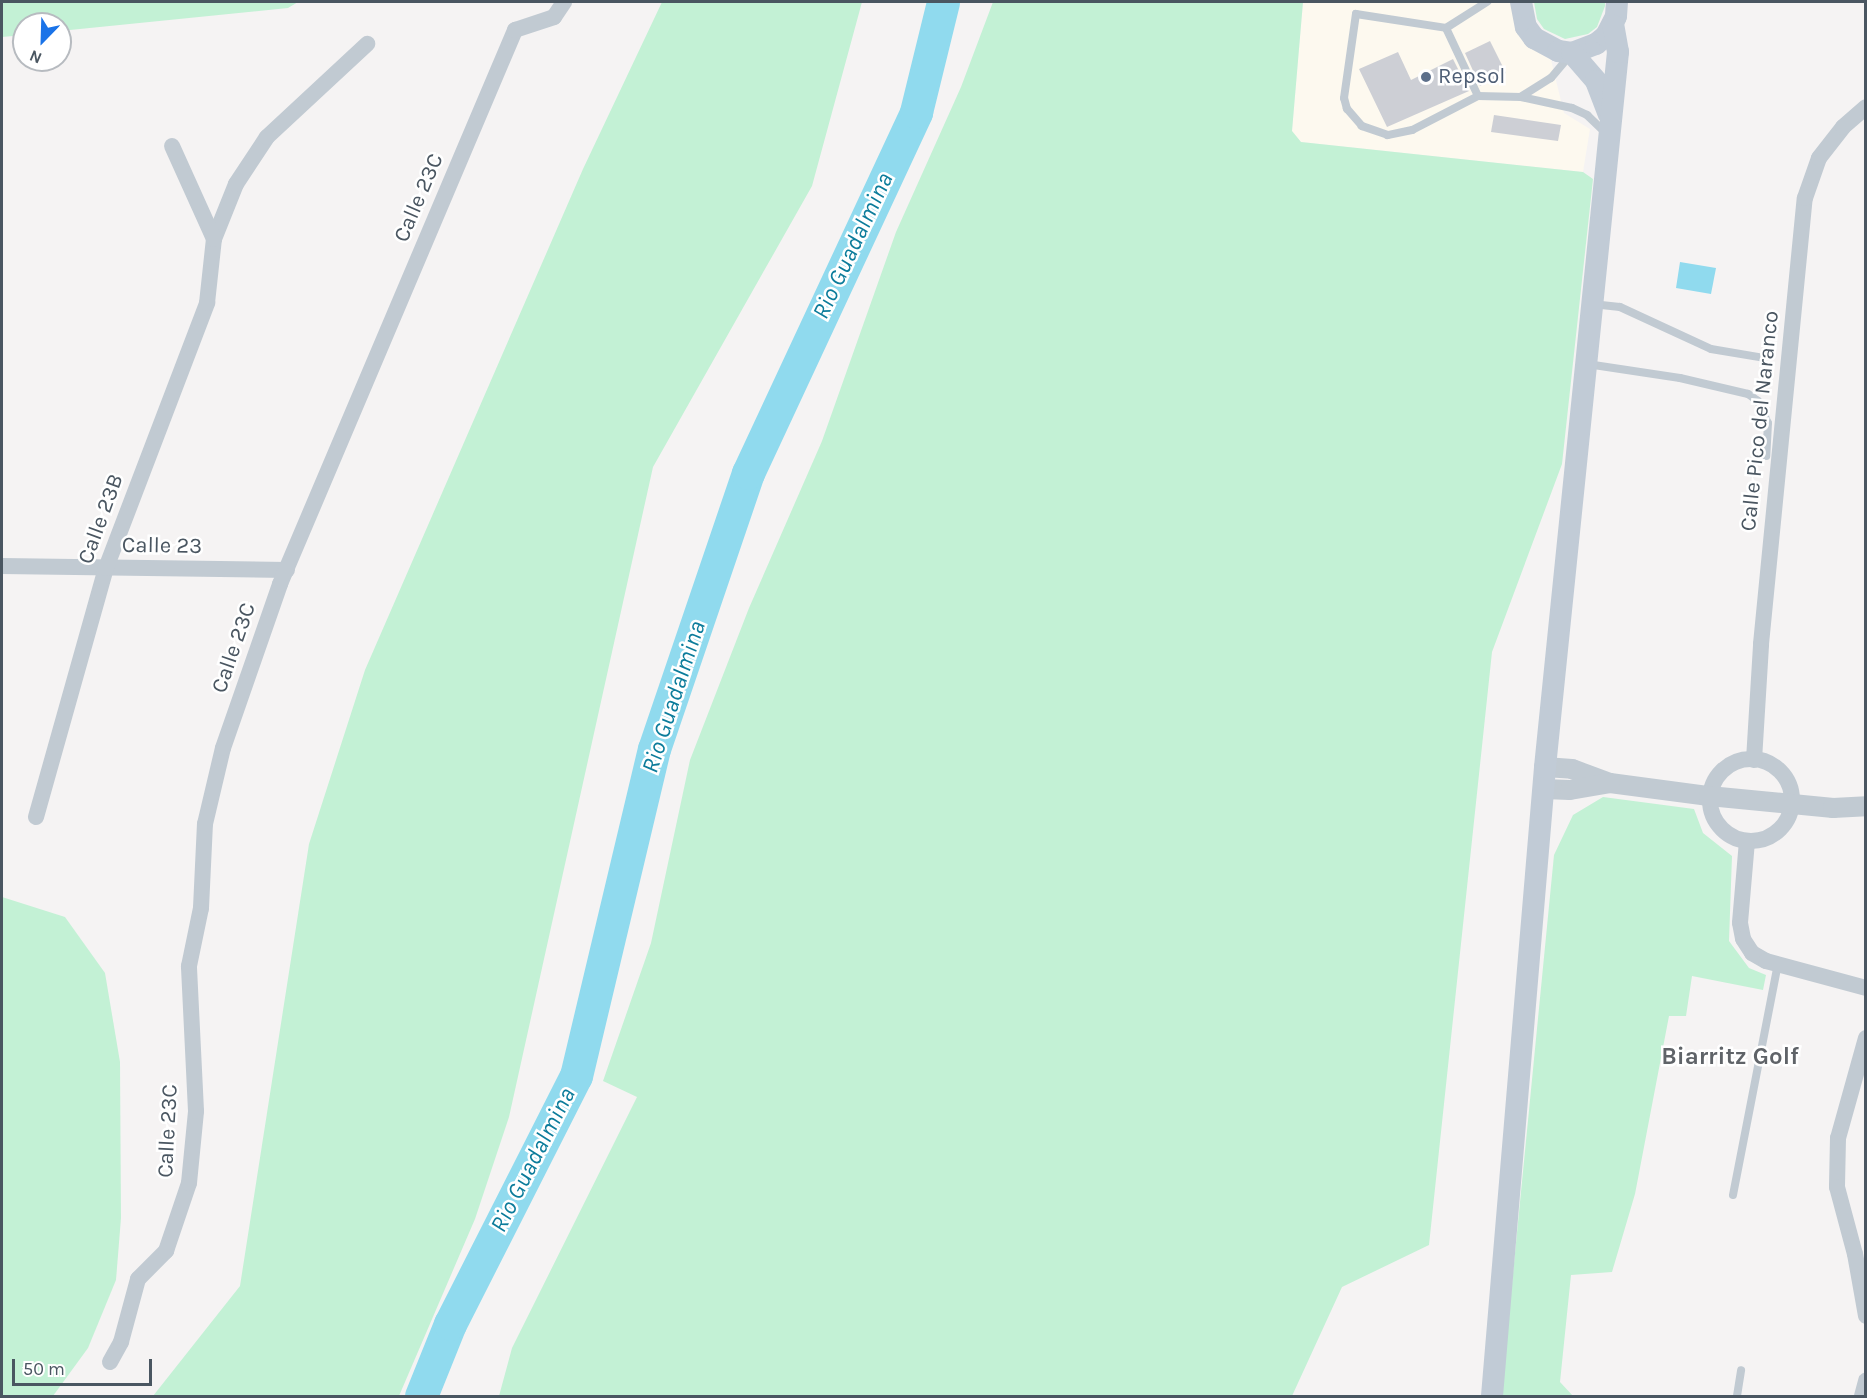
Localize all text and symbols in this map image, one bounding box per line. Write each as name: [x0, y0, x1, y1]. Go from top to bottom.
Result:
north arrow: [12, 12, 72, 72]
text: N: [27, 46, 45, 68]
place label: Repsol: [1438, 64, 1505, 90]
marker: Repsol: [1419, 70, 1433, 84]
street label: Calle 23C: [389, 150, 449, 246]
water label: Rio Guadalmina: [806, 168, 900, 324]
street label: Calle Pico del Naranco: [1735, 310, 1785, 532]
street label: Calle 23B: [73, 470, 129, 568]
street label: Calle 23: [122, 532, 202, 560]
street label: Calle 23C: [206, 599, 262, 697]
water label: Rio Guadalmina: [636, 617, 712, 777]
district label: Biarritz Golf: [1661, 1043, 1799, 1071]
water label: Rio Guadalmina: [484, 1083, 582, 1237]
street label: Calle 23C: [152, 1084, 184, 1178]
scale bar: [15, 1347, 154, 1385]
text: 50 m: [23, 1358, 65, 1380]

